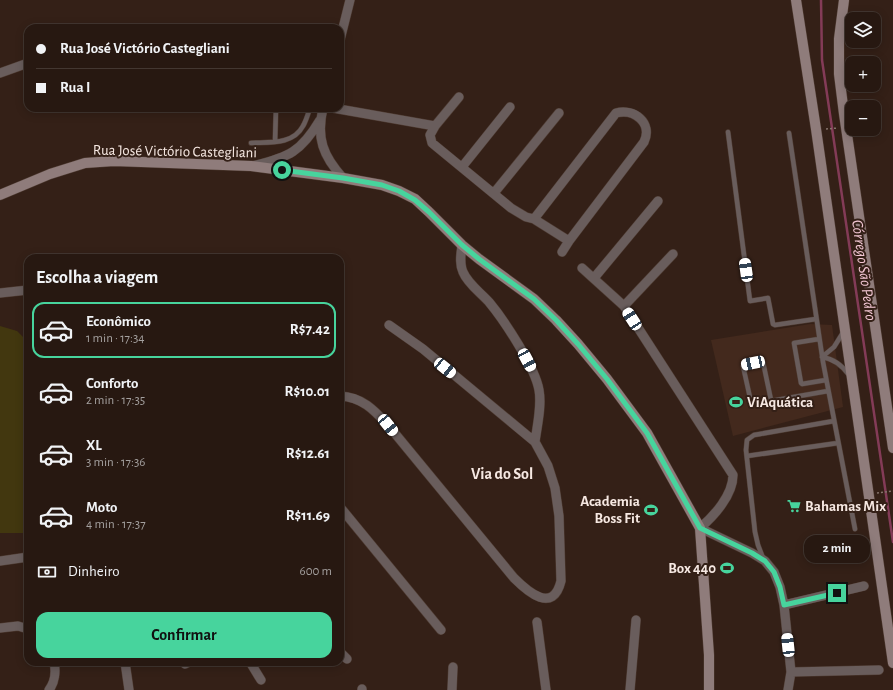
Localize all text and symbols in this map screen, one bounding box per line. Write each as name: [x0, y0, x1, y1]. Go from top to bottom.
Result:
map controls: [845, 12, 881, 136]
button: layers: [845, 12, 881, 48]
text: Rua José Victório Castegliani: [60, 41, 230, 56]
button: +: [845, 56, 881, 92]
text: Rua I: [60, 80, 90, 95]
button: −: [845, 100, 881, 136]
street label: Rua José Victório Castegliani: [93, 143, 257, 160]
route start: [273, 161, 291, 179]
water label: Córrego São Pedro: [849, 219, 879, 322]
car: [738, 257, 754, 283]
text: Escolha a viagem: [36, 269, 158, 287]
car: [620, 306, 644, 332]
icon: car: [38, 312, 74, 348]
text: Econômico: [86, 314, 151, 329]
text: R$7.42: [290, 322, 330, 337]
text: 1 min · 17:34: [86, 332, 145, 345]
car: [516, 347, 538, 373]
car: [740, 355, 766, 371]
car: [432, 356, 458, 380]
icon: car: [38, 374, 74, 410]
text: Conforto: [86, 376, 138, 391]
text: R$10.01: [285, 384, 330, 399]
text: 2 min · 17:35: [86, 394, 145, 407]
sports icon: ViAquática: [728, 394, 744, 410]
place label: ViAquática: [747, 395, 813, 410]
car: [376, 412, 400, 438]
icon: car: [38, 436, 74, 472]
text: XL: [86, 438, 102, 453]
text: R$12.61: [286, 446, 330, 461]
text: 3 min · 17:36: [86, 456, 145, 469]
district label: Via do Sol: [471, 466, 533, 482]
place label: Academia Boss Fit: [580, 494, 640, 526]
icon: car: [38, 498, 74, 534]
supermarket icon: Bahamas Mix: [786, 498, 802, 514]
place label: Bahamas Mix: [805, 499, 886, 514]
text: Moto: [86, 500, 118, 515]
sports icon: Academia Boss Fit: [643, 502, 659, 518]
text: R$11.69: [286, 508, 330, 523]
text: 4 min · 17:37: [86, 518, 146, 531]
callout: 2 min: [804, 535, 870, 563]
text: 2 min: [823, 542, 851, 555]
sports icon: Box 440: [719, 560, 735, 576]
icon: cash: [36, 561, 58, 583]
place label: Box 440: [668, 561, 716, 576]
text: Dinheiro: [68, 564, 120, 579]
text: 600 m: [300, 565, 332, 578]
route end: [828, 584, 846, 602]
button: Confirmar: [36, 612, 332, 658]
car: [781, 632, 795, 658]

